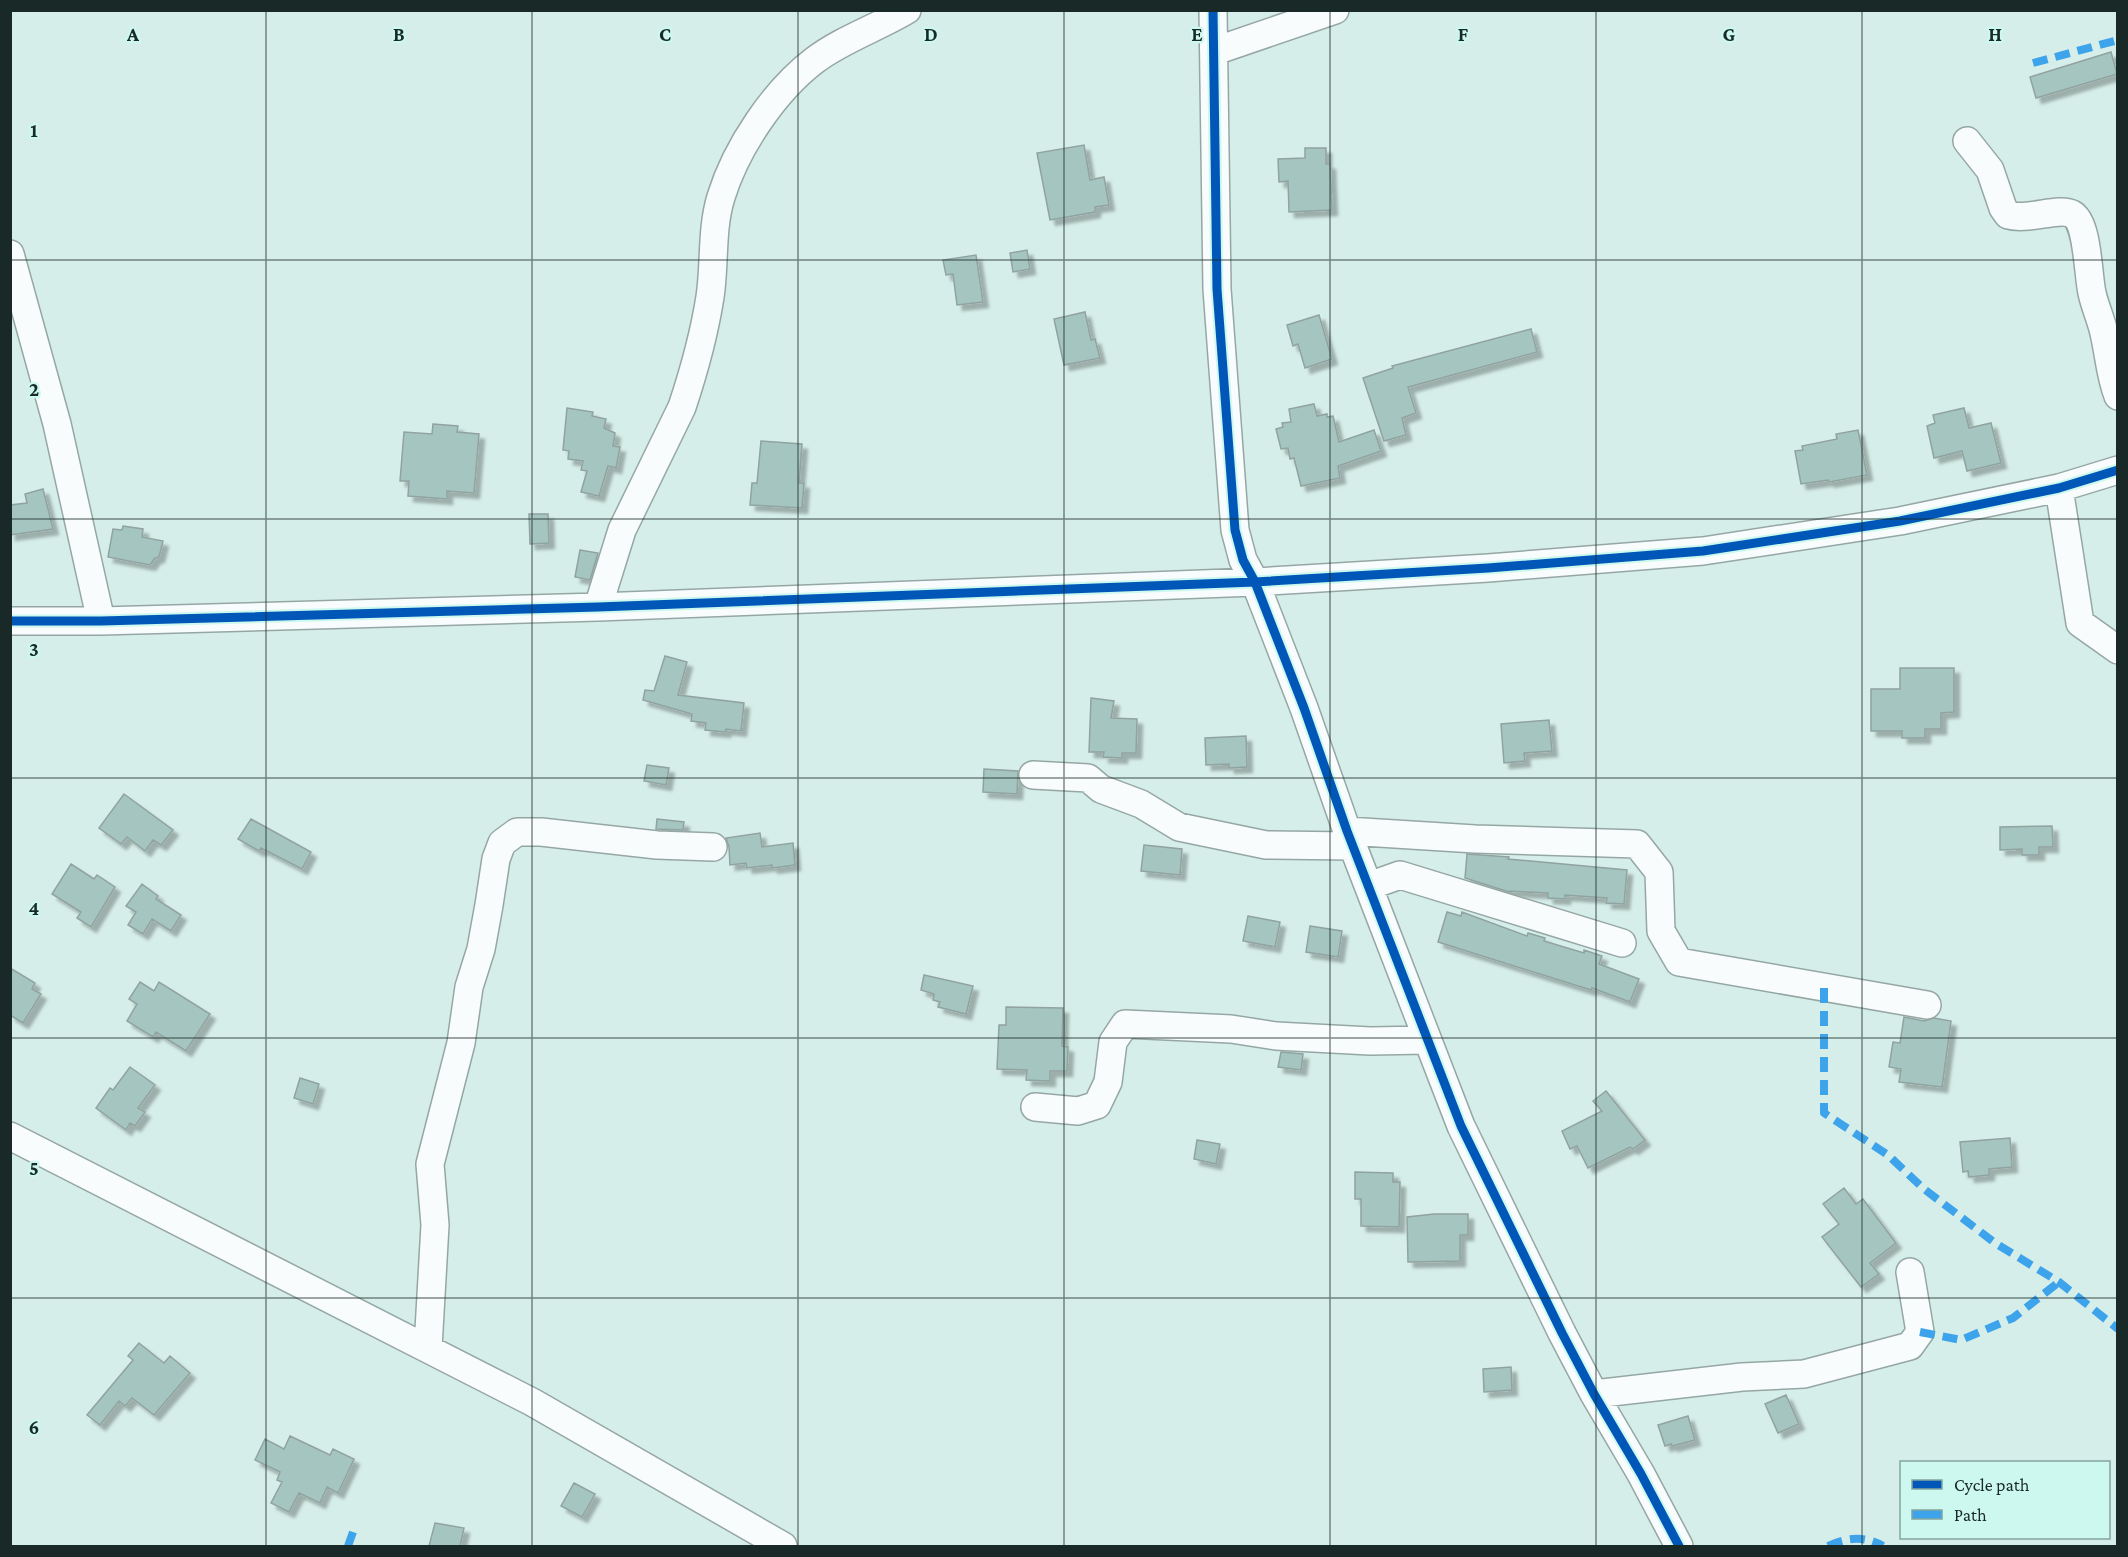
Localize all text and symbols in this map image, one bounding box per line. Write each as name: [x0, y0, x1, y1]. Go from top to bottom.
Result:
text: A: [126, 23, 140, 45]
text: B: [393, 23, 405, 45]
text: C: [659, 23, 671, 45]
text: D: [924, 23, 938, 45]
text: E: [1191, 23, 1203, 45]
text: F: [1458, 23, 1469, 45]
text: G: [1723, 23, 1736, 45]
text: H: [1988, 23, 2002, 45]
text: 1: [30, 119, 38, 141]
text: 2: [29, 378, 39, 400]
text: 3: [29, 638, 39, 660]
text: 4: [29, 897, 40, 919]
text: 5: [29, 1157, 39, 1179]
text: 6: [29, 1416, 39, 1438]
legend: [1900, 1461, 2110, 1539]
text: Cycle path: [1954, 1475, 2030, 1495]
text: Path: [1954, 1505, 1987, 1525]

